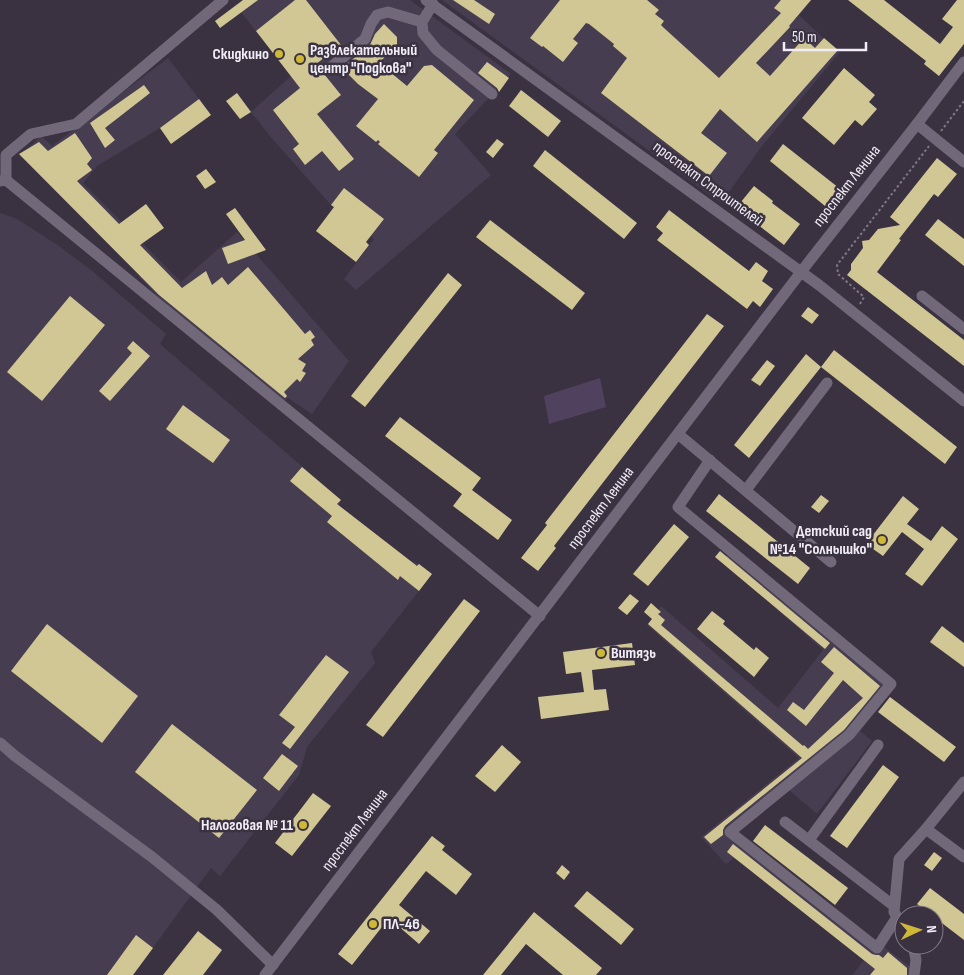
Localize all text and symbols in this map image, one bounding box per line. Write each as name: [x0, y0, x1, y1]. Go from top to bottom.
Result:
scale bar: [784, 20, 866, 52]
text: 50 m: [792, 28, 817, 47]
place label: Развлекательный центр "Подкова": [310, 41, 417, 78]
place label: Скидкино: [212, 45, 269, 64]
marker: Скидкино: [273, 48, 285, 60]
marker: Развлекательный центр "Подкова": [294, 53, 306, 65]
street label: проспект Строителей: [649, 138, 767, 230]
street label: проспект Ленина: [809, 141, 885, 231]
street label: проспект Ленина: [564, 463, 638, 553]
place label: Детский сад №14 "Солнышко": [770, 522, 872, 559]
marker: Детский сад №14 "Солнышко": [876, 534, 888, 546]
place label: Витязь: [611, 644, 656, 663]
marker: Витязь: [595, 647, 607, 659]
street label: проспект Ленина: [318, 785, 392, 875]
place label: Налоговая № 11: [201, 816, 294, 835]
marker: Налоговая № 11: [297, 819, 309, 831]
north arrow: [894, 905, 944, 955]
place label: ПЛ-46: [383, 915, 420, 934]
marker: ПЛ-46: [367, 918, 379, 930]
text: N: [923, 925, 940, 933]

